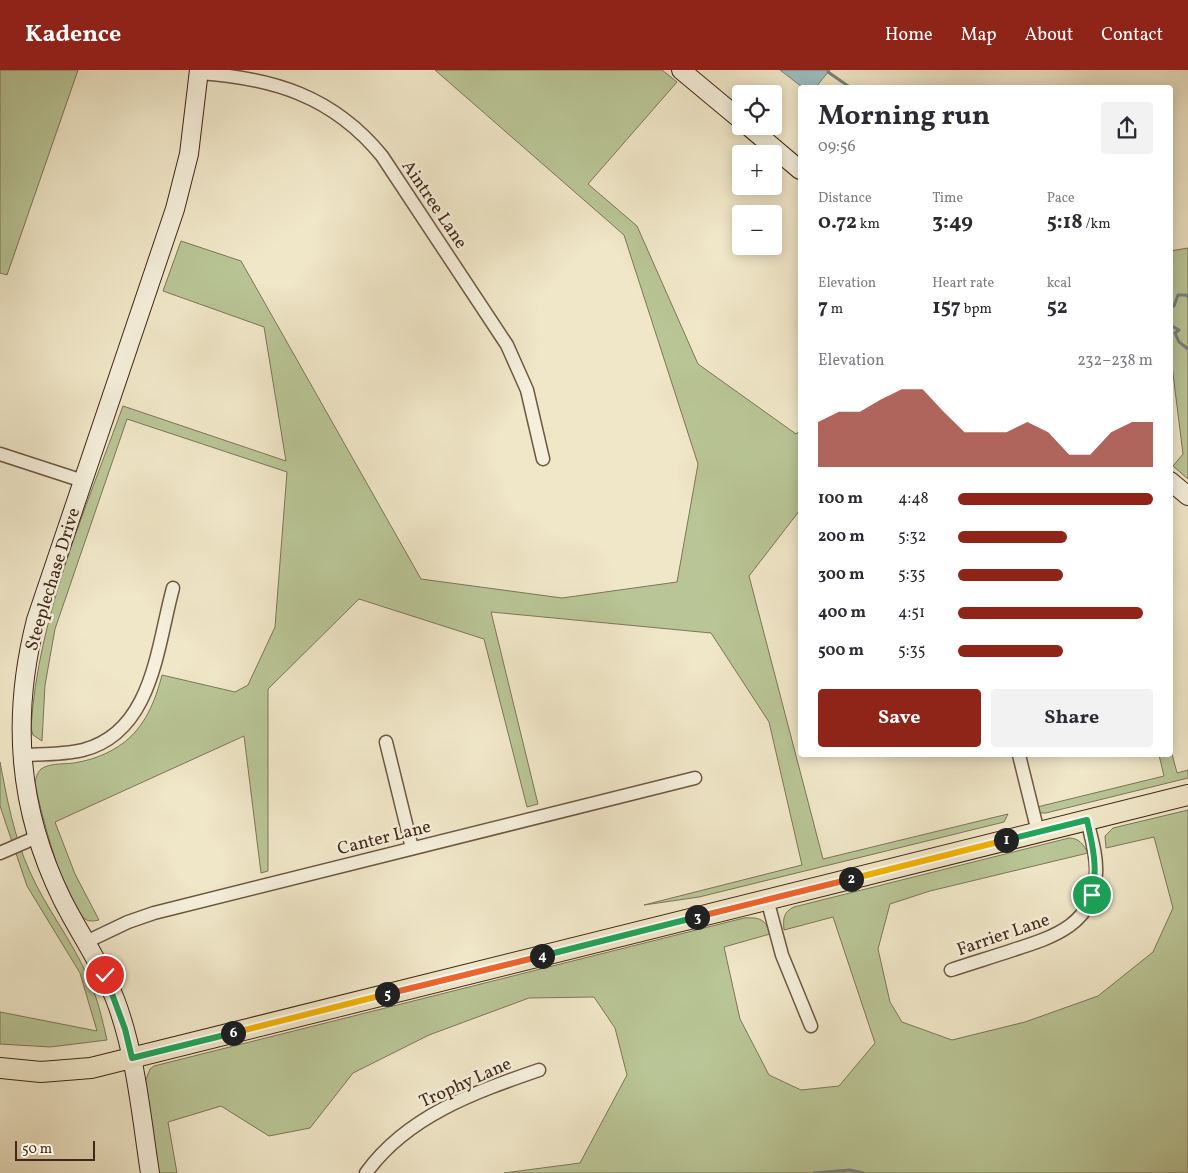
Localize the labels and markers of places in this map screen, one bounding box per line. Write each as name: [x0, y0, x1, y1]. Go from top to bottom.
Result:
pin: 1: [994, 828, 1018, 852]
pin: 2: [838, 866, 864, 892]
pin: [1071, 874, 1113, 916]
pin: 3: [684, 904, 710, 930]
pin: 4: [530, 944, 554, 968]
pin: [84, 954, 126, 996]
pin: 5: [374, 982, 400, 1006]
pin: 6: [220, 1020, 246, 1046]

